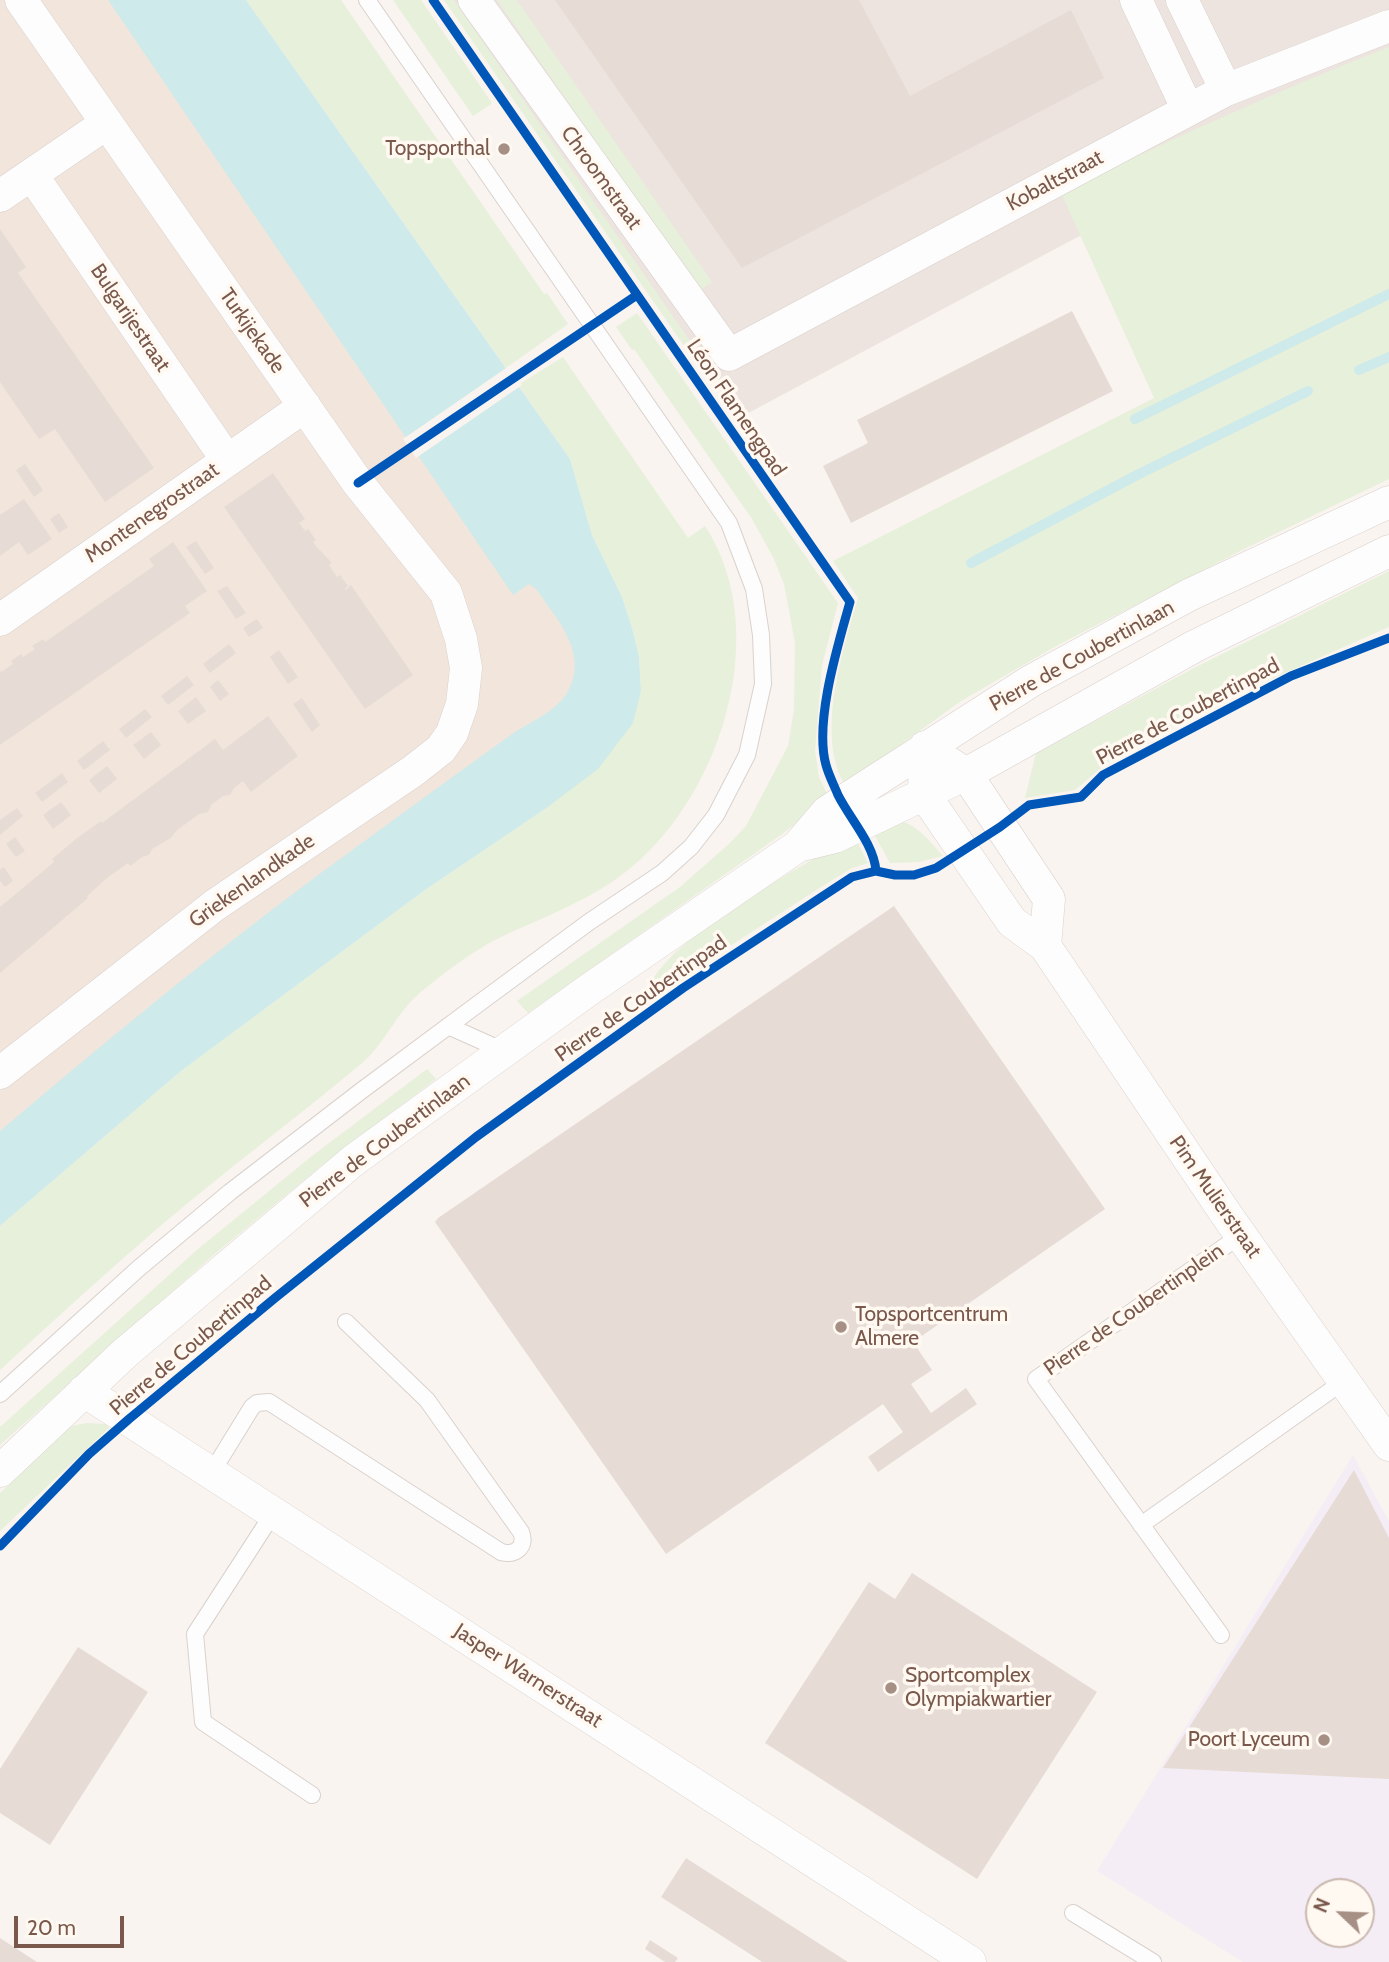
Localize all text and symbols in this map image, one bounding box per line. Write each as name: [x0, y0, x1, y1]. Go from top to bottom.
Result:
street label: Chroomstraat: [555, 121, 647, 235]
place label: Topsporthal: [385, 136, 490, 162]
marker: Topsporthal: [496, 141, 512, 157]
street label: Kobaltstraat: [1002, 145, 1108, 217]
street label: Bulgarijestraat: [85, 259, 175, 377]
street label: Turkijekade: [214, 284, 290, 378]
street label: Léon Flamengpad: [681, 335, 791, 481]
street label: Montenegrostraat: [80, 457, 224, 569]
street label: Pierre de Coubertinlaan: [985, 595, 1179, 717]
street label: Pierre de Coubertinpad: [1092, 653, 1284, 771]
street label: Griekenlandkade: [184, 828, 320, 934]
street label: Pierre de Coubertinpad: [550, 930, 732, 1068]
street label: Pierre de Coubertinlaan: [295, 1069, 475, 1213]
street label: Pim Mulierstraat: [1164, 1131, 1266, 1263]
street label: Pierre de Coubertinplein: [1039, 1238, 1229, 1382]
street label: Pierre de Coubertinpad: [105, 1271, 277, 1421]
place label: Topsportcentrum Almere: [855, 1302, 1008, 1352]
marker: Topsportcentrum Almere: [833, 1319, 849, 1335]
street label: Jasper Warnerstraat: [449, 1619, 607, 1733]
place label: Sportcomplex Olympiakwartier: [905, 1663, 1051, 1713]
marker: Sportcomplex Olympiakwartier: [883, 1680, 899, 1696]
place label: Poort Lyceum: [1188, 1727, 1310, 1753]
marker: Poort Lyceum: [1316, 1732, 1332, 1748]
north arrow: [1305, 1878, 1375, 1948]
text: N: [1309, 1895, 1335, 1916]
scale bar: [18, 1902, 128, 1946]
text: 20 m: [27, 1915, 76, 1940]

